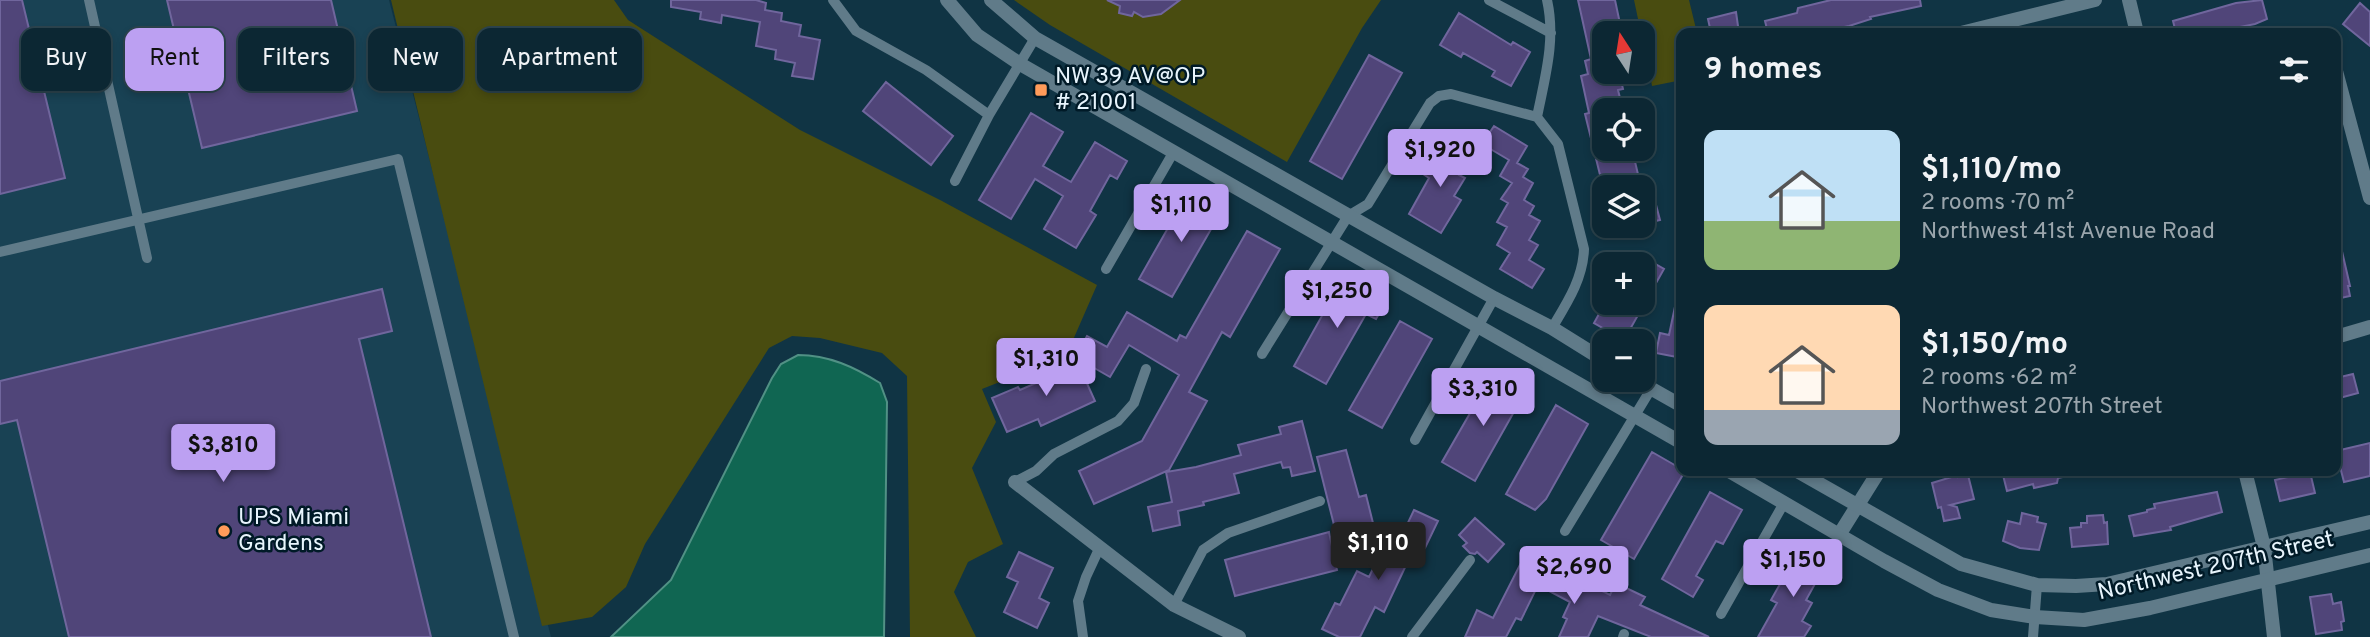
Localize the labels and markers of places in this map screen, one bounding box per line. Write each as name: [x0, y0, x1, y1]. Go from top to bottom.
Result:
place label: NW 39 AV@OP # 21001: [1055, 63, 1205, 118]
marker: NW 39 AV@OP # 21001: [1033, 82, 1049, 98]
pin: $1,920: [1383, 130, 1497, 189]
pin: $1,110: [1124, 184, 1238, 244]
pin: $1,250: [1280, 270, 1394, 330]
pin: $1,310: [989, 338, 1103, 398]
pin: $3,310: [1426, 368, 1540, 428]
pin: $3,810: [166, 424, 280, 484]
place label: UPS Miami Gardens: [238, 504, 349, 559]
pin: $1,110: [1321, 522, 1435, 582]
marker: UPS Miami Gardens: [216, 523, 232, 539]
pin: $1,150: [1736, 540, 1850, 599]
pin: $2,690: [1517, 546, 1631, 606]

